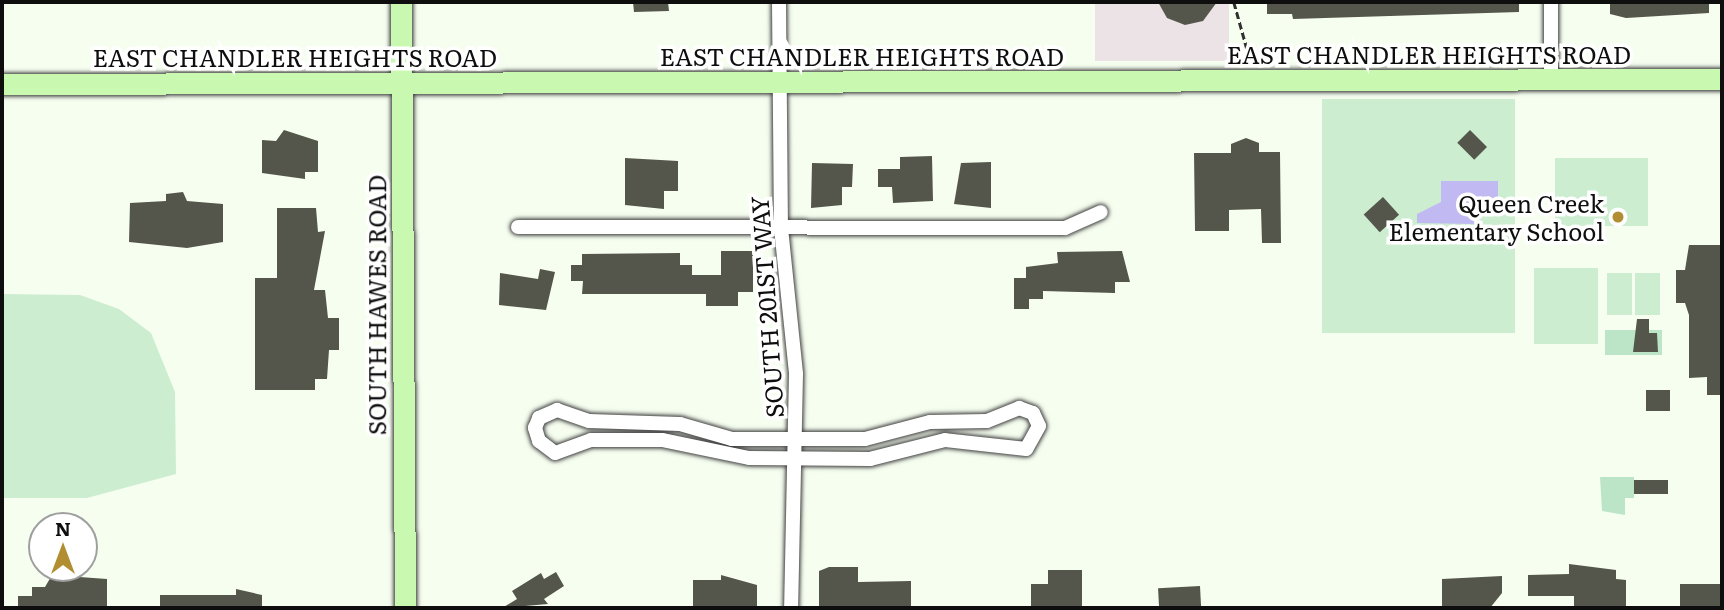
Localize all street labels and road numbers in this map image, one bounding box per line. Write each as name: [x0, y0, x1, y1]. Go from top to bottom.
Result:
street label: EAST CHANDLER HEIGHTS ROAD: [1227, 40, 1631, 68]
street label: EAST CHANDLER HEIGHTS ROAD: [660, 42, 1064, 70]
street label: EAST CHANDLER HEIGHTS ROAD: [93, 43, 497, 71]
street label: SOUTH HAWES ROAD: [362, 175, 390, 435]
street label: SOUTH 201ST WAY: [744, 195, 788, 419]

